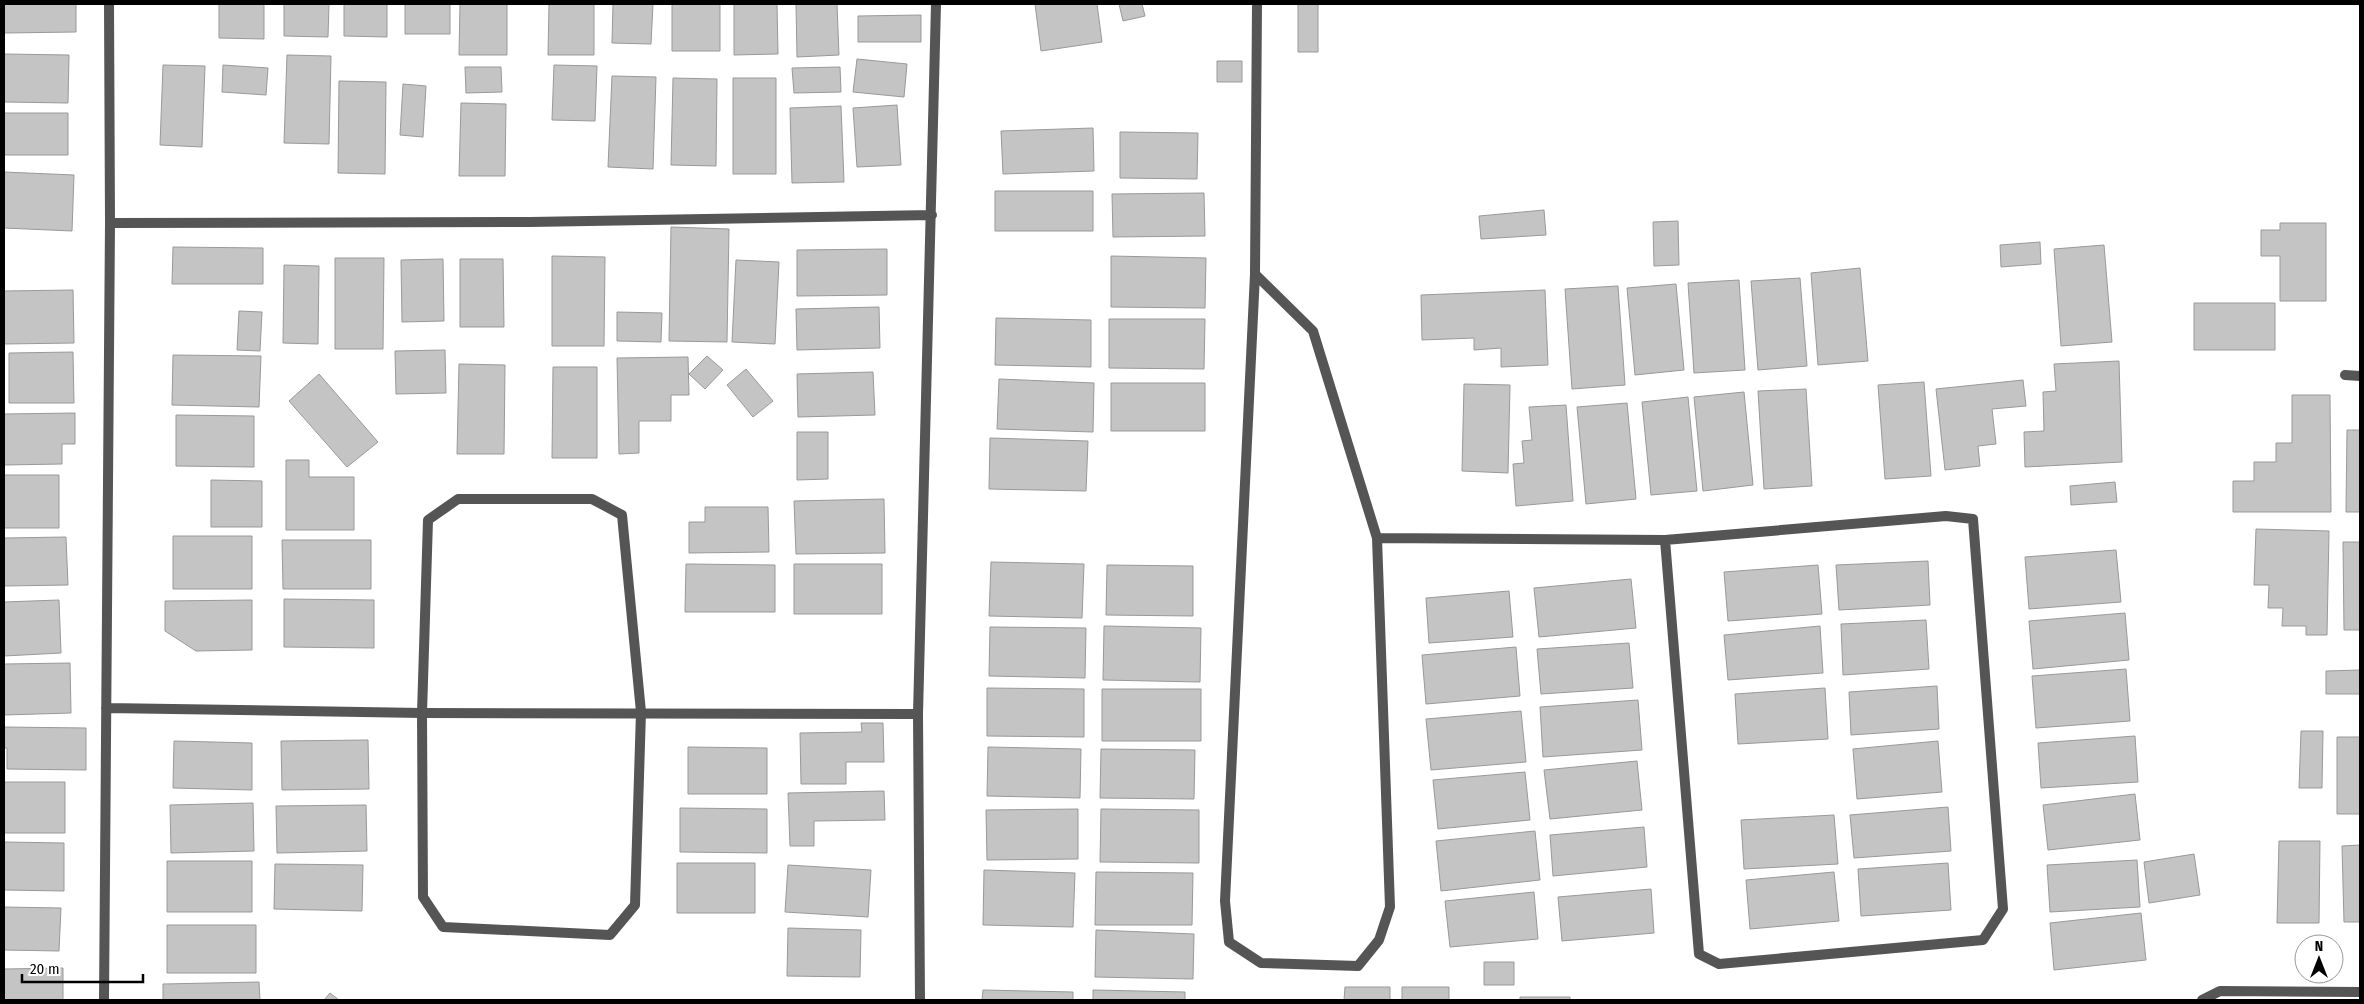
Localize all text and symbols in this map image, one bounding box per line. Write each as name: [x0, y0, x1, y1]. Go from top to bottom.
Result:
north arrow: [2294, 934, 2344, 984]
text: N: [2315, 938, 2323, 955]
scale bar: [22, 952, 144, 984]
text: 20 m: [30, 960, 60, 978]

